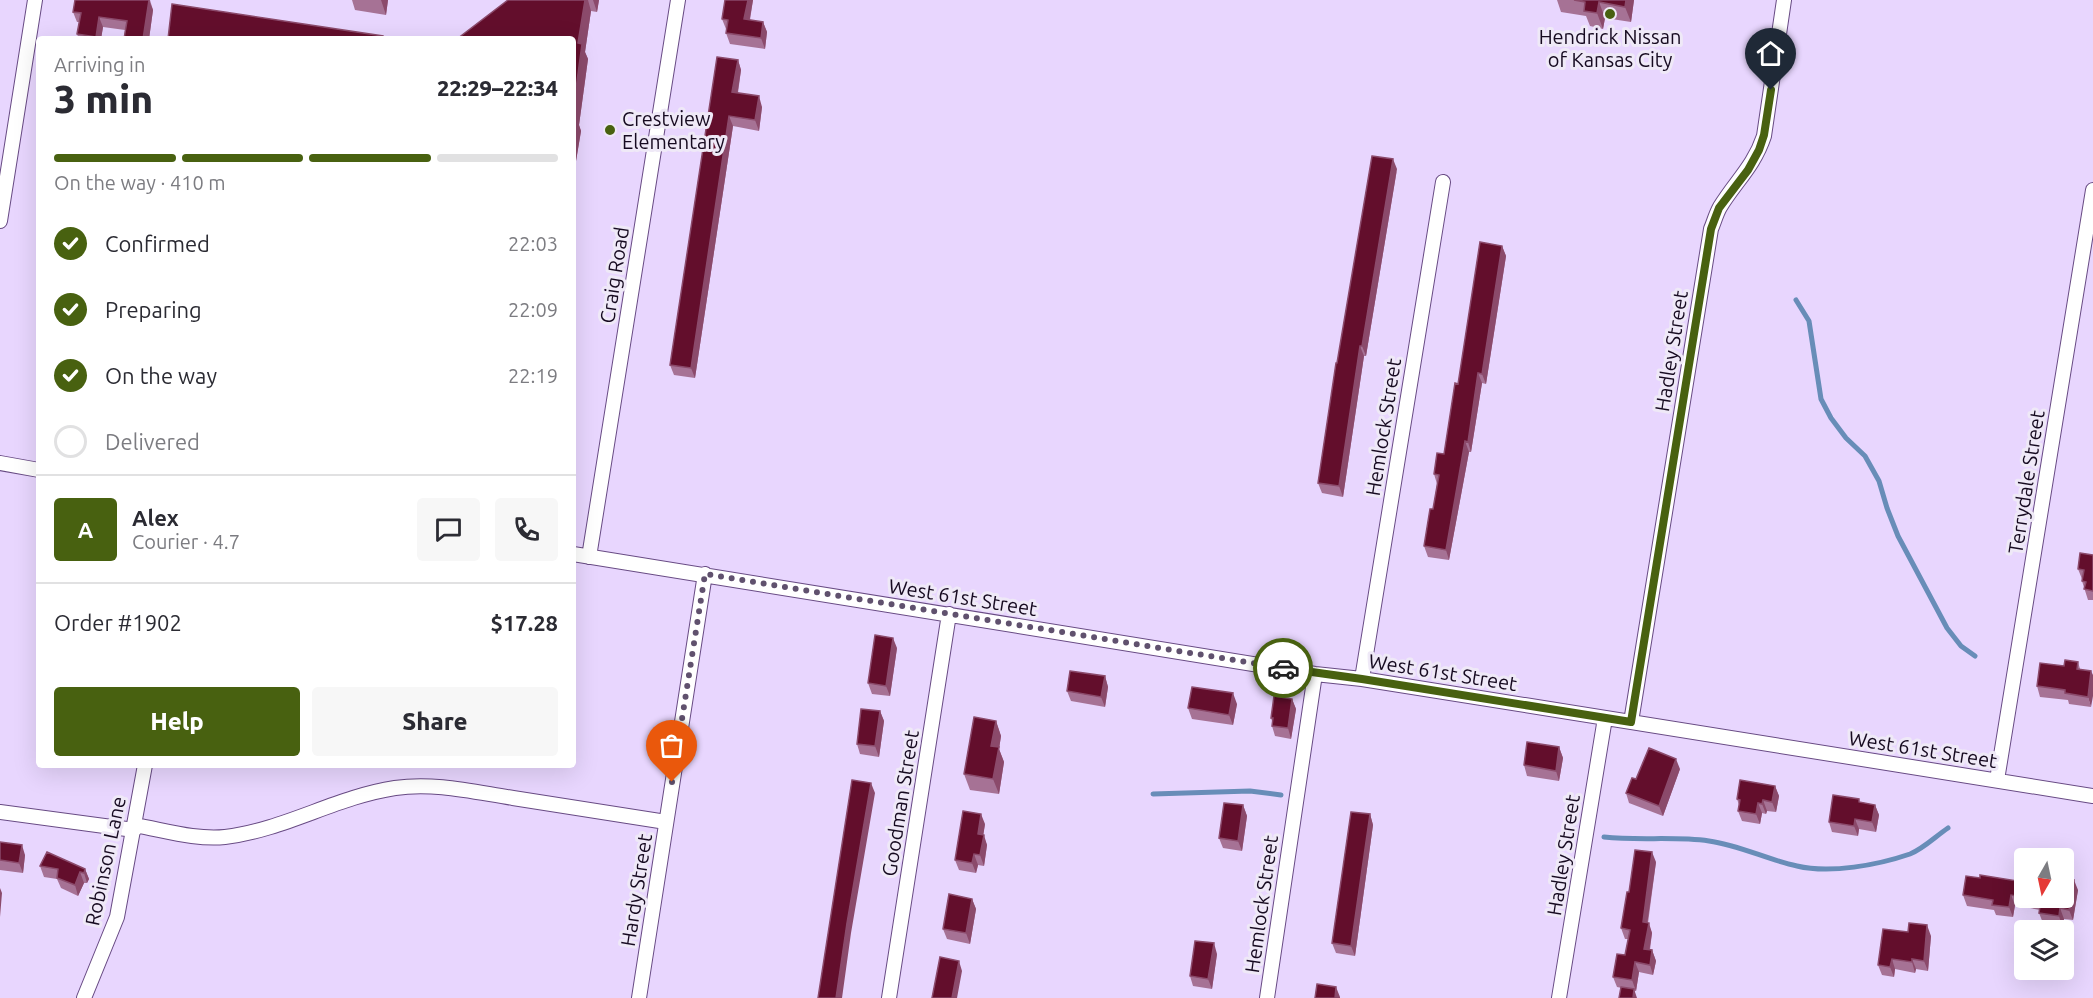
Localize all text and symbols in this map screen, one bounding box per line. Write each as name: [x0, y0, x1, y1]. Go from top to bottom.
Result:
marker: Hendrick Nissan of Kansas City: [1603, 7, 1617, 21]
place label: Hendrick Nissan of Kansas City: [1539, 25, 1681, 71]
pin: [1745, 28, 1796, 90]
icon: home: [1754, 37, 1787, 70]
text: Arriving in: [54, 53, 145, 76]
text: 22:29–22:34: [437, 75, 558, 100]
text: 3 min: [54, 77, 153, 120]
place label: Crestview Elementary: [622, 107, 725, 153]
marker: Crestview Elementary: [603, 123, 617, 137]
text: On the way · 410 m: [54, 171, 226, 194]
street label: Craig Road: [595, 225, 633, 325]
icon: check: [54, 227, 87, 260]
text: Confirmed: [105, 231, 210, 256]
text: 22:03: [508, 232, 558, 255]
street label: Hadley Street: [1650, 289, 1692, 413]
icon: check: [54, 293, 87, 326]
text: Preparing: [105, 297, 202, 322]
text: 22:09: [508, 298, 558, 321]
street label: Hemlock Street: [1361, 356, 1405, 497]
icon: check: [54, 359, 87, 392]
text: On the way: [105, 363, 217, 388]
text: 22:19: [508, 364, 558, 387]
street label: Terrydale Street: [2003, 408, 2049, 555]
text: Delivered: [105, 429, 200, 454]
button: chat: [417, 498, 480, 561]
button: phone: [495, 498, 558, 561]
text: Alex: [132, 505, 179, 530]
text: A: [78, 517, 93, 542]
text: Courier · 4.7: [132, 530, 240, 553]
street label: West 61st Street: [887, 574, 1039, 620]
text: Order #1902: [54, 610, 182, 635]
text: $17.28: [491, 610, 558, 635]
courier: [1253, 638, 1313, 698]
street label: West 61st Street: [1367, 649, 1519, 695]
icon: car: [1267, 652, 1300, 685]
button: Help: [54, 687, 300, 756]
button: Share: [312, 687, 558, 756]
pin: [646, 720, 697, 782]
street label: West 61st Street: [1847, 726, 1999, 772]
street label: Goodman Street: [877, 728, 923, 878]
icon: bag: [655, 729, 688, 762]
street label: Hadley Street: [1542, 793, 1584, 917]
street label: Robinson Lane: [80, 794, 130, 928]
street label: Hardy Street: [616, 832, 656, 948]
street label: Hemlock Street: [1240, 833, 1282, 974]
north arrow: [2014, 848, 2074, 908]
map controls: [2014, 848, 2074, 980]
button: layers: [2014, 920, 2074, 980]

